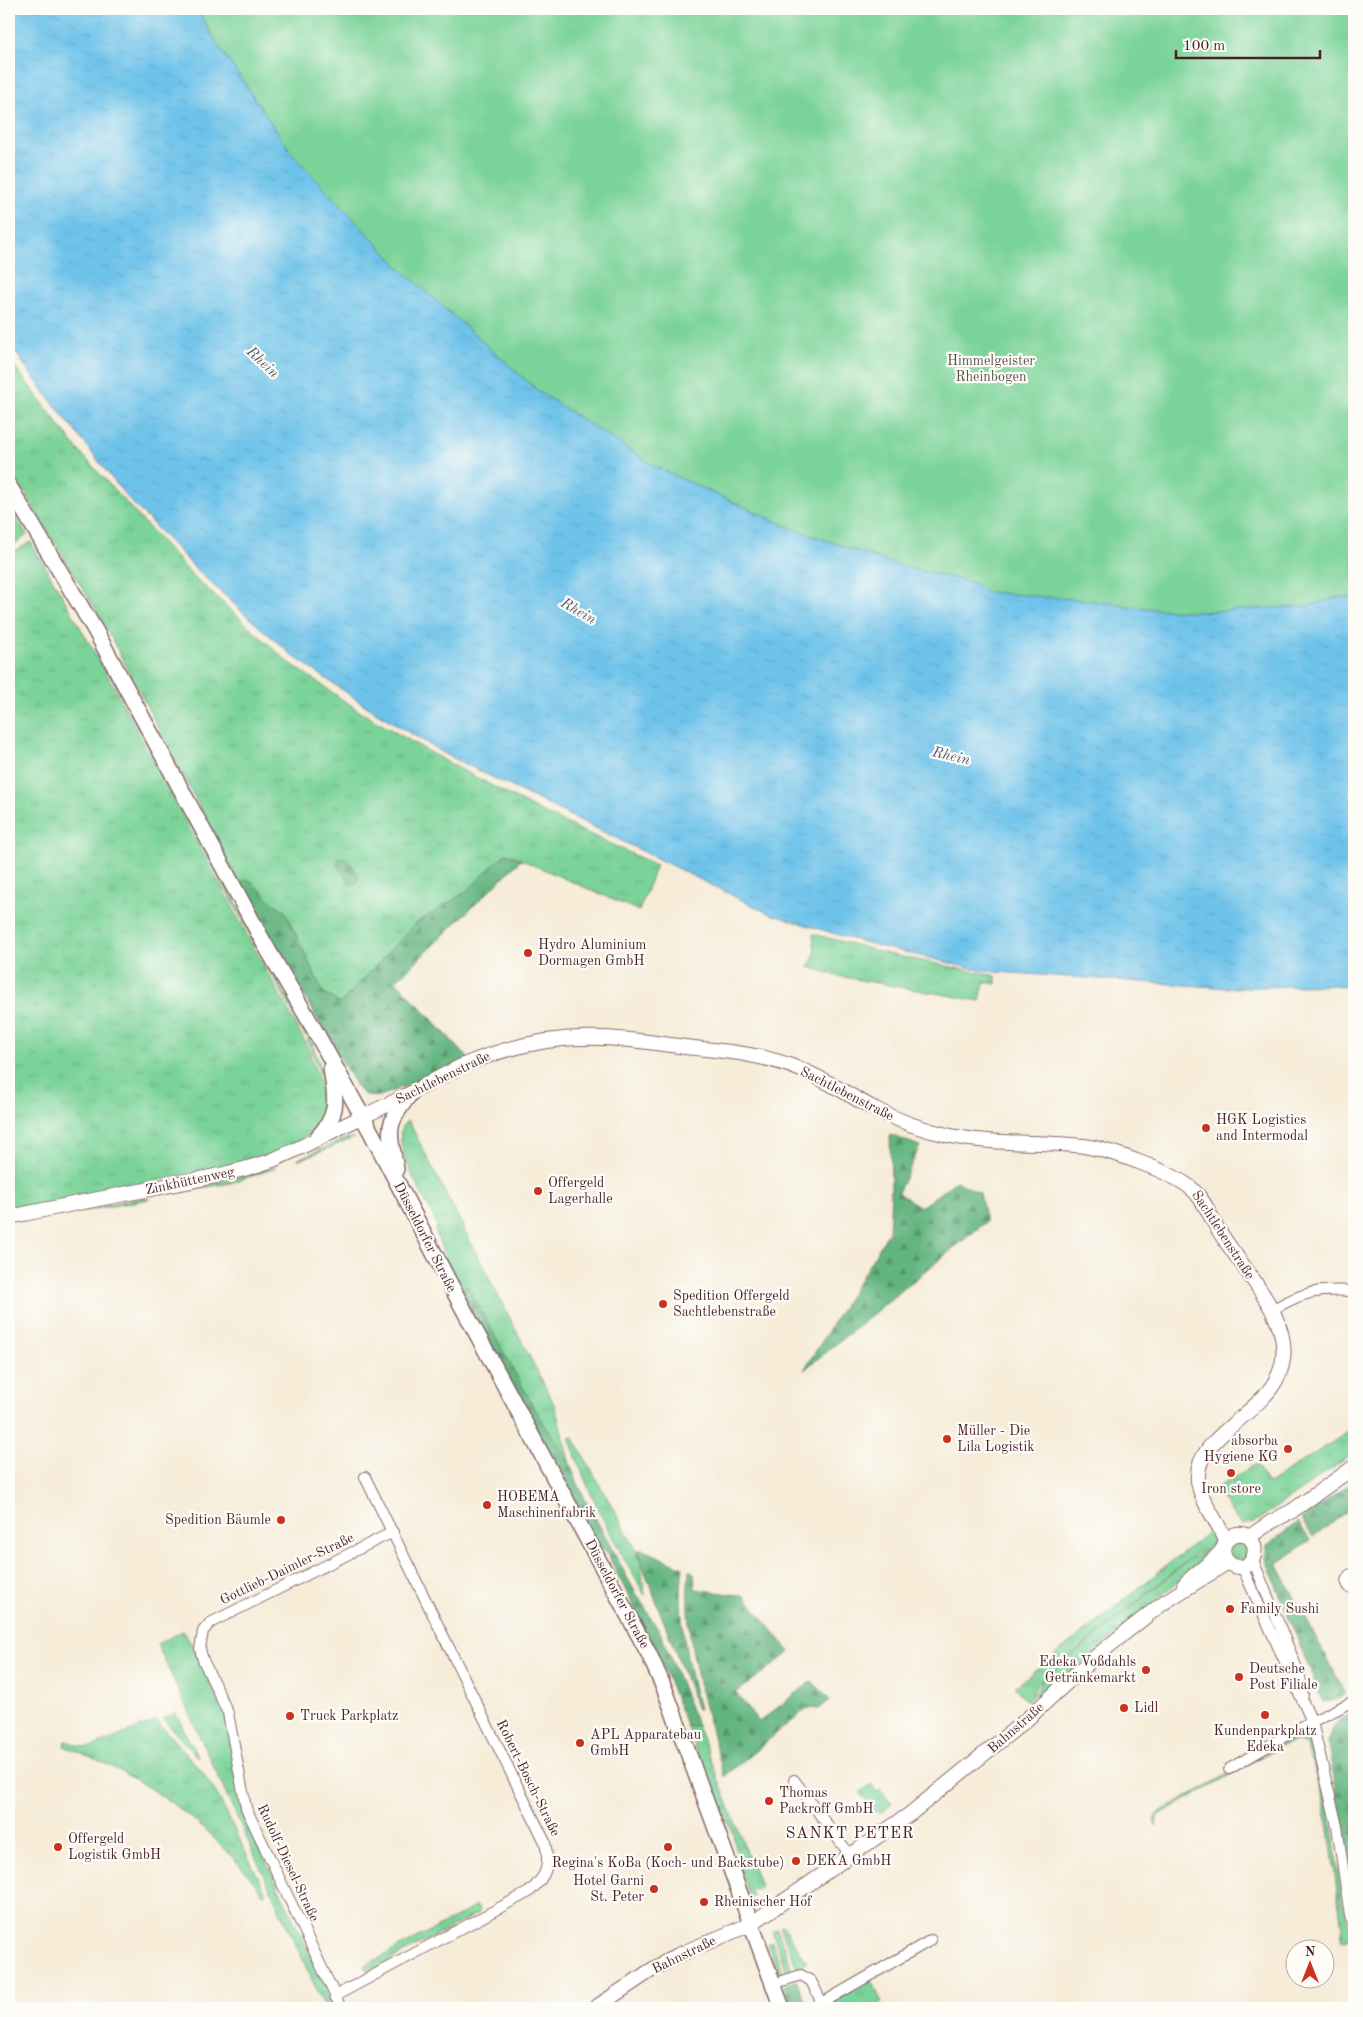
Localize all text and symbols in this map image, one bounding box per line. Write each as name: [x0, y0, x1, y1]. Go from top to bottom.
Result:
scale bar: [1176, 28, 1319, 60]
text: 100 m: [1183, 39, 1225, 54]
water label: Rhein: [242, 344, 281, 382]
park label: Himmelgeister Rheinbogen: [947, 354, 1035, 384]
water label: Rhein: [557, 595, 599, 628]
water label: Rhein: [930, 745, 972, 769]
place label: Hydro Aluminium Dormagen GmbH: [538, 938, 646, 968]
marker: Hydro Aluminium Dormagen GmbH: [522, 947, 534, 959]
street label: Sachtlebenstraße: [394, 1049, 492, 1107]
street label: Sachtlebenstraße: [798, 1064, 896, 1124]
place label: HGK Logistics and Intermodal: [1216, 1113, 1308, 1143]
marker: HGK Logistics and Intermodal: [1200, 1122, 1212, 1134]
street label: Zinkhüttenweg: [144, 1165, 236, 1197]
place label: Offergeld Lagerhalle: [548, 1176, 613, 1206]
street label: Düsseldorfer Straße: [391, 1180, 459, 1294]
marker: Offergeld Lagerhalle: [532, 1185, 544, 1197]
street label: Sachtlebenstraße: [1189, 1188, 1257, 1282]
place label: Spedition Offergeld Sachtlebenstraße: [673, 1289, 790, 1319]
marker: Spedition Offergeld Sachtlebenstraße: [657, 1298, 669, 1310]
place label: Müller - Die Lila Logistik: [957, 1424, 1034, 1454]
marker: Müller - Die Lila Logistik: [941, 1433, 953, 1445]
place label: absorba Hygiene KG: [1204, 1434, 1278, 1464]
marker: absorba Hygiene KG: [1282, 1443, 1294, 1455]
marker: Iron store: [1225, 1467, 1237, 1479]
place label: Iron store: [1201, 1482, 1261, 1496]
place label: HOBEMA Maschinenfabrik: [497, 1490, 596, 1520]
marker: HOBEMA Maschinenfabrik: [481, 1499, 493, 1511]
place label: Spedition Bäumle: [165, 1513, 271, 1527]
marker: Spedition Bäumle: [275, 1514, 287, 1526]
street label: Gottlieb-Daimler-Straße: [218, 1530, 356, 1608]
street label: Düsseldorfer Straße: [582, 1537, 652, 1651]
place label: Family Sushi: [1240, 1602, 1319, 1616]
marker: Family Sushi: [1224, 1603, 1236, 1615]
place label: Edeka Voßdahls Getränkemarkt: [1039, 1655, 1136, 1685]
place label: Deutsche Post Filiale: [1249, 1662, 1318, 1692]
marker: Edeka Voßdahls Getränkemarkt: [1140, 1664, 1152, 1676]
marker: Deutsche Post Filiale: [1233, 1671, 1245, 1683]
street label: Bahnstraße: [985, 1700, 1047, 1756]
place label: Lidl: [1134, 1701, 1158, 1715]
marker: Lidl: [1118, 1702, 1130, 1714]
place label: Truck Parkplatz: [300, 1709, 398, 1723]
marker: Kundenparkplatz Edeka: [1259, 1709, 1271, 1721]
marker: Truck Parkplatz: [284, 1710, 296, 1722]
street label: Robert-Bosch-Straße: [494, 1717, 562, 1839]
place label: Kundenparkplatz Edeka: [1213, 1724, 1317, 1754]
place label: APL Apparatebau GmbH: [590, 1728, 702, 1758]
marker: APL Apparatebau GmbH: [574, 1737, 586, 1749]
place label: Thomas Packroff GmbH: [779, 1786, 873, 1816]
marker: Thomas Packroff GmbH: [763, 1795, 775, 1807]
street label: Rudolf-Diesel-Straße: [255, 1802, 321, 1924]
district label: SANKT PETER: [786, 1826, 914, 1842]
place label: Offergeld Logistik GmbH: [68, 1832, 161, 1862]
marker: Offergeld Logistik GmbH: [52, 1841, 64, 1853]
marker: Regina's KoBa (Koch- und Backstube): [662, 1841, 674, 1853]
place label: DEKA GmbH: [806, 1854, 891, 1868]
marker: DEKA GmbH: [790, 1855, 802, 1867]
place label: Regina's KoBa (Koch- und Backstube): [552, 1856, 784, 1870]
place label: Hotel Garni St. Peter: [573, 1874, 644, 1904]
marker: Hotel Garni St. Peter: [648, 1883, 660, 1895]
place label: Rheinischer Hof: [714, 1895, 813, 1909]
marker: Rheinischer Hof: [698, 1896, 710, 1908]
street label: Bahnstraße: [650, 1934, 718, 1976]
north arrow: [1286, 1940, 1336, 1990]
text: N: [1305, 1945, 1316, 1959]

